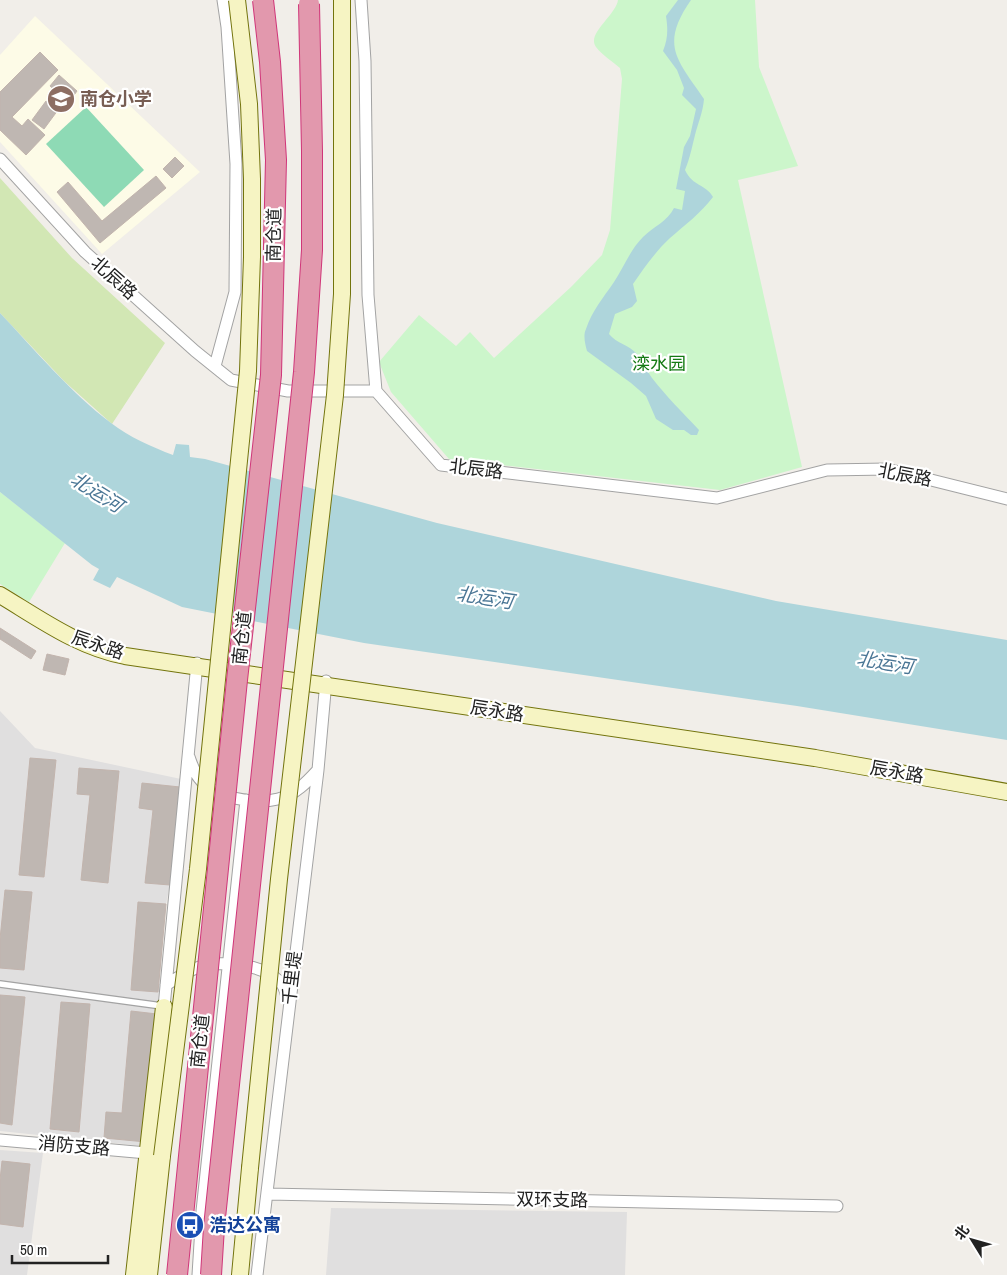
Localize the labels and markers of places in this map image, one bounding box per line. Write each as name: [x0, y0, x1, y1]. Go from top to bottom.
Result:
school or university icon: 南仓小学: [46, 84, 76, 114]
place label: 南仓小学: [80, 86, 152, 111]
bus stop icon: 浩达公寓: [175, 1210, 205, 1240]
place label: 浩达公寓: [209, 1212, 281, 1237]

